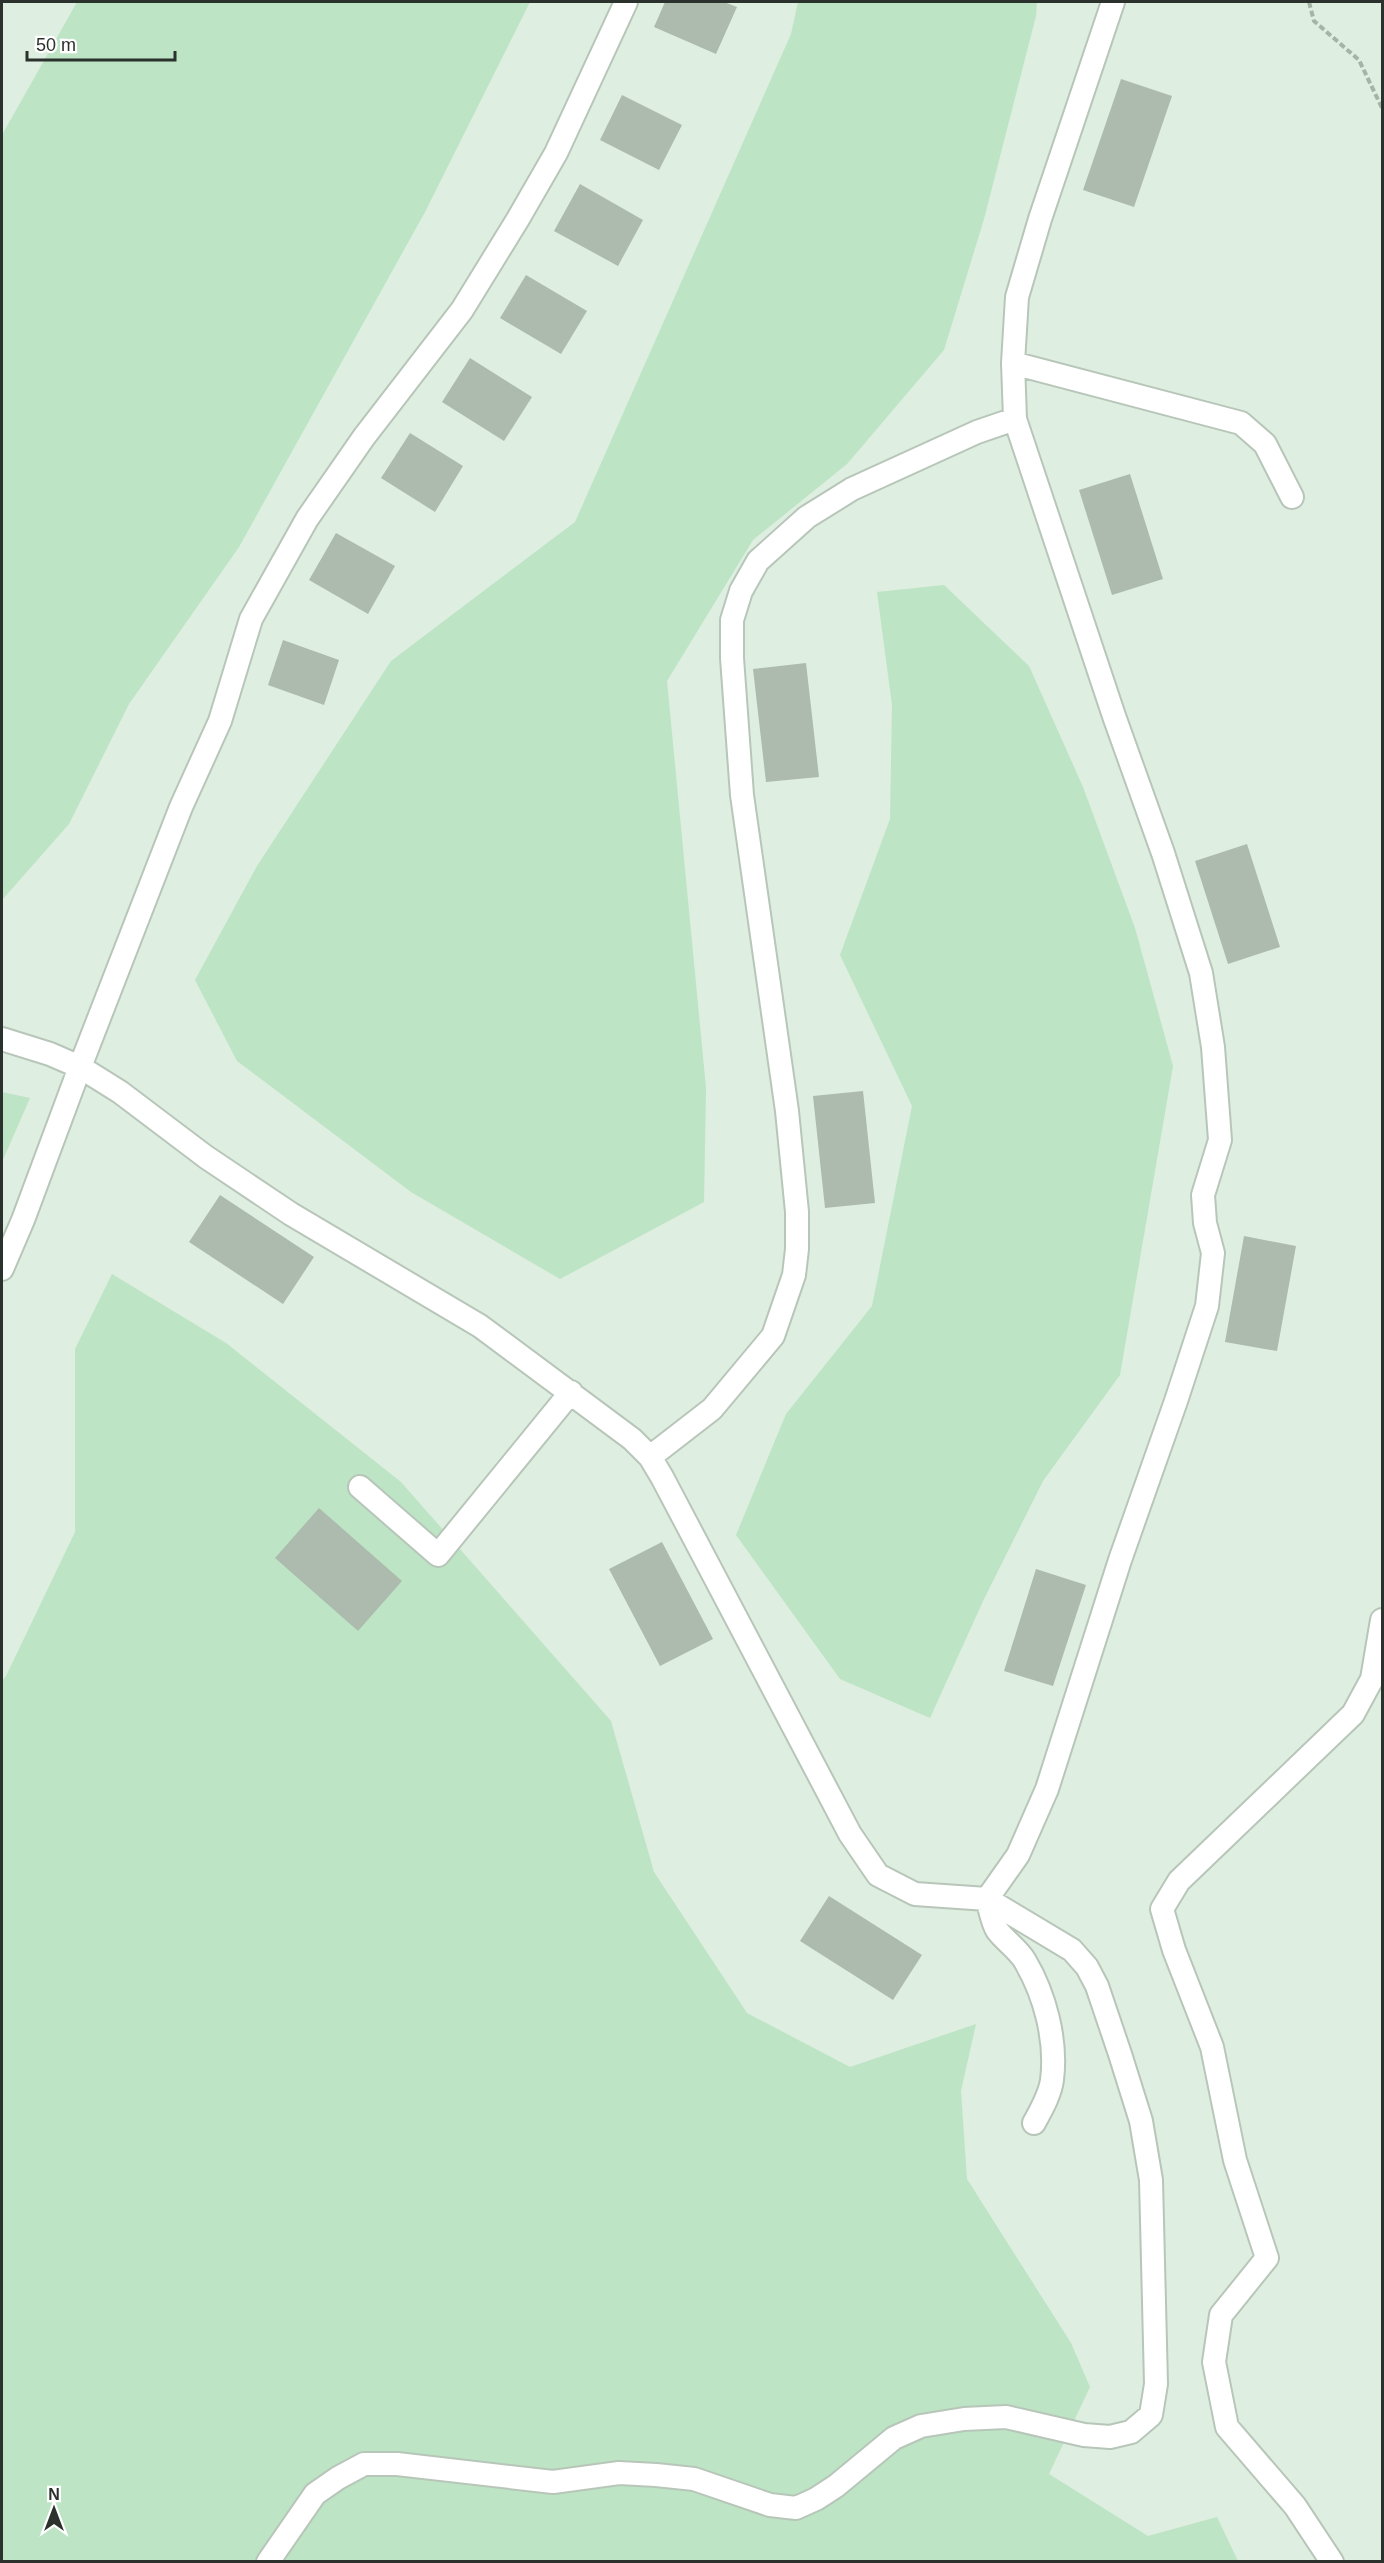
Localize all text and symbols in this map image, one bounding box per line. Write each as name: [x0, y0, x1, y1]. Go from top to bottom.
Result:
scale bar: [27, 24, 176, 62]
text: 50 m: [36, 35, 76, 55]
north arrow: [24, 2479, 84, 2539]
text: N: [48, 2486, 60, 2503]

